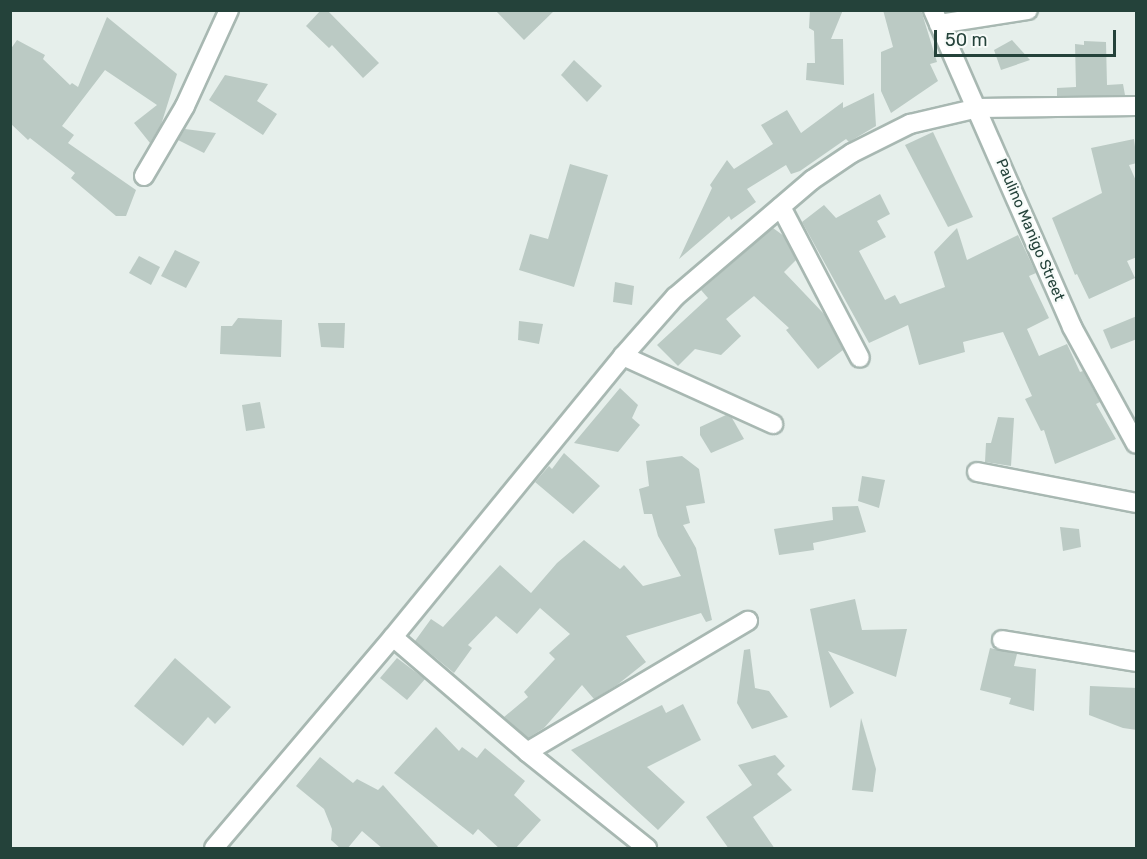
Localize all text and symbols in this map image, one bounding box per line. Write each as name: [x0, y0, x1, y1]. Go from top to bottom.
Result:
scale bar: [937, 18, 1118, 56]
text: 50 m: [945, 29, 988, 51]
street label: Paulino Manigo Street: [992, 156, 1068, 304]

